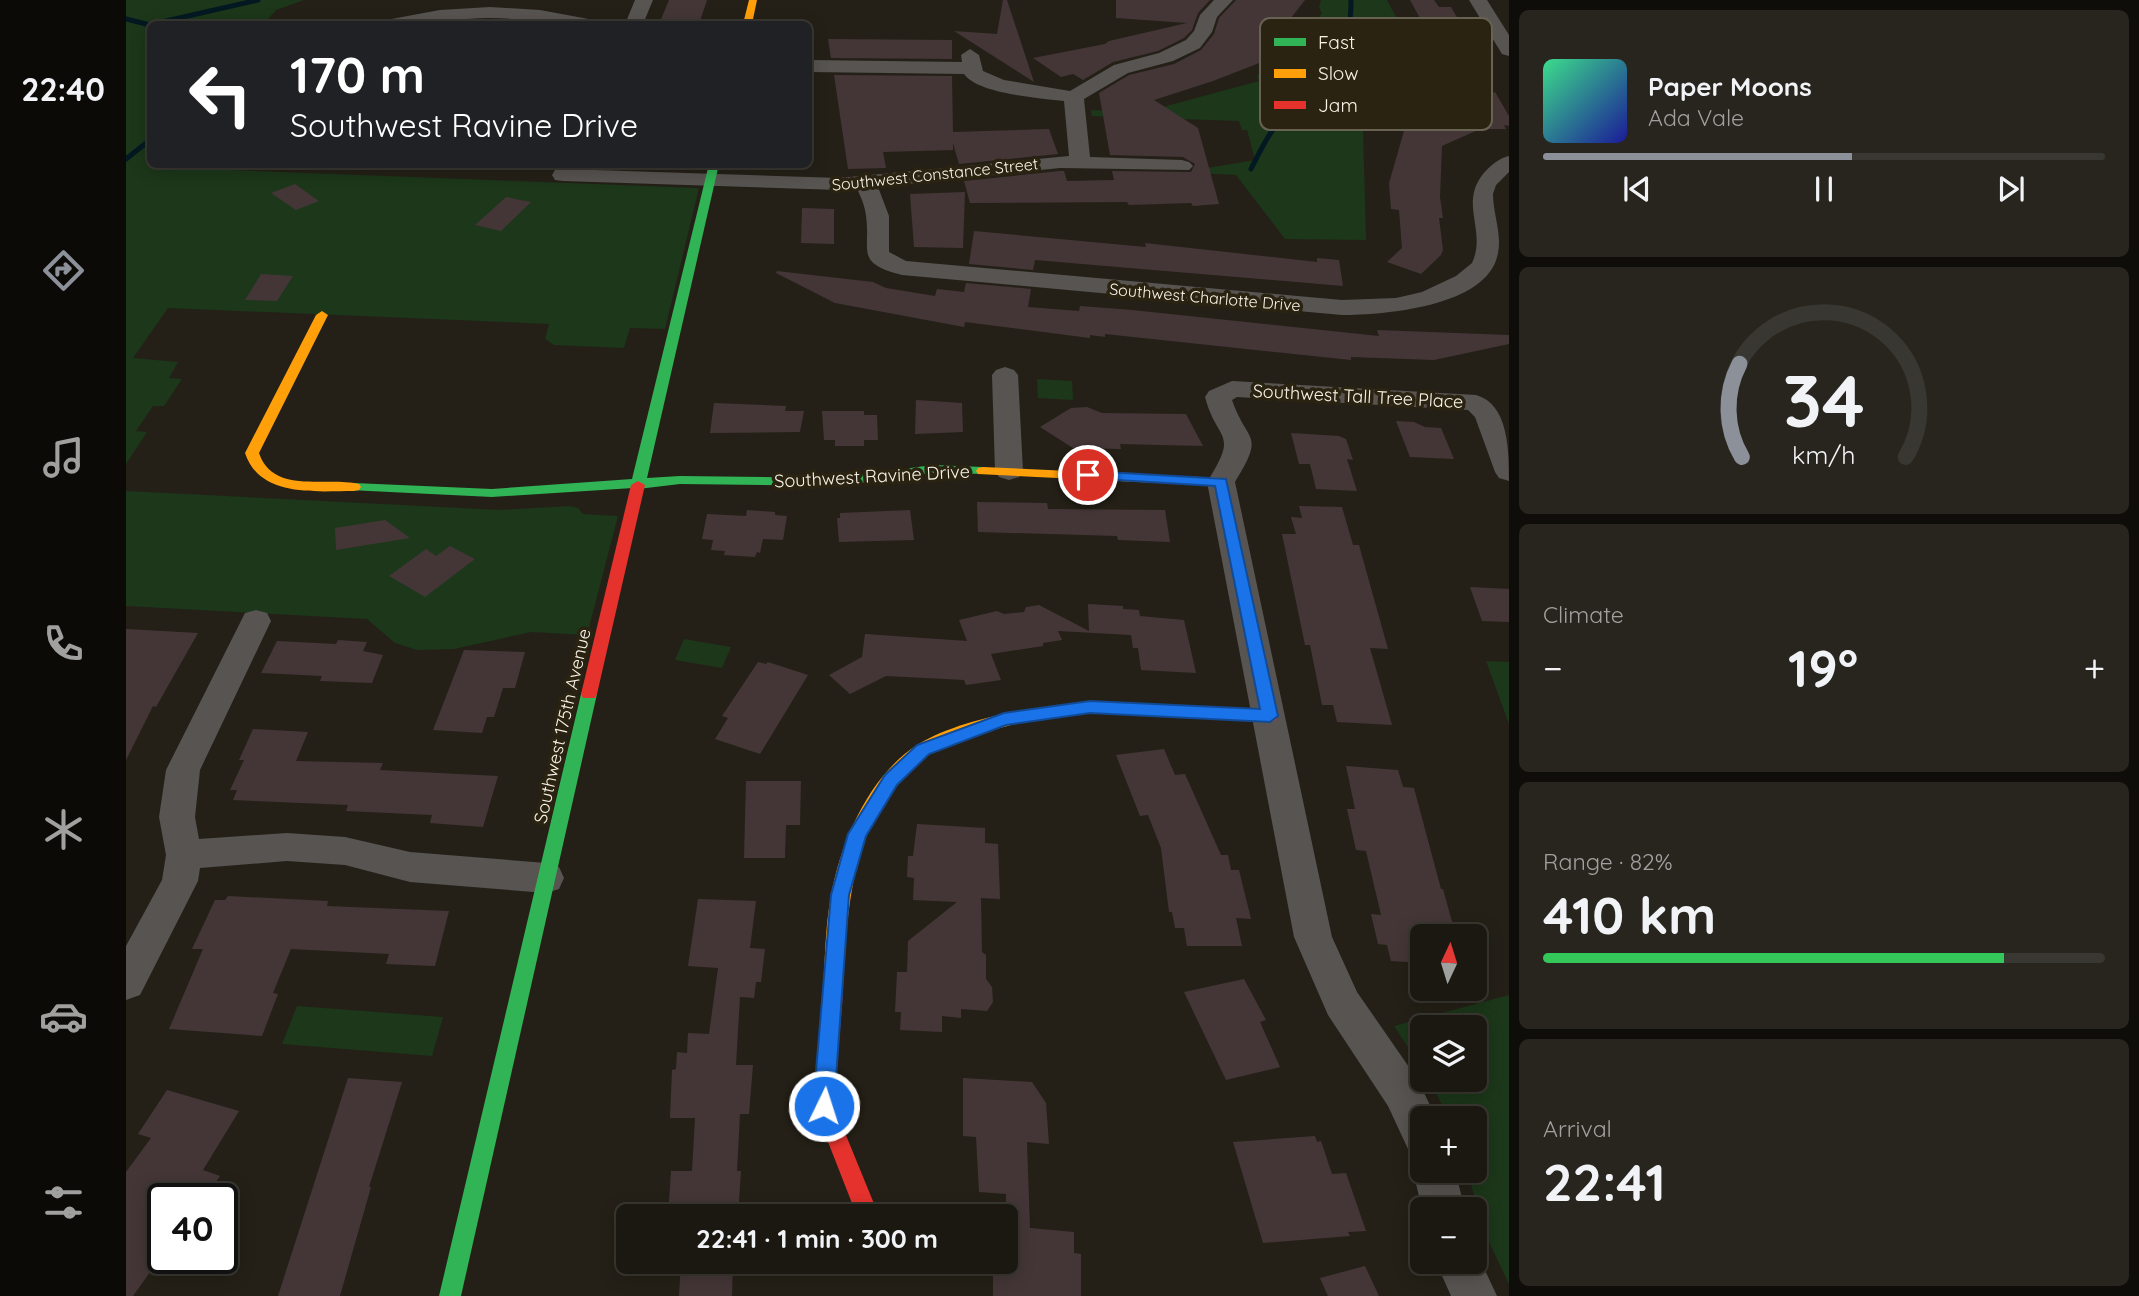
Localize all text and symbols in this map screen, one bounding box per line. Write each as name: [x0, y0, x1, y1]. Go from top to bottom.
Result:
legend: [1260, 18, 1492, 130]
text: Fast: [1318, 30, 1355, 54]
text: 170 m: [290, 44, 425, 105]
icon: left: [175, 49, 266, 140]
text: Slow: [1318, 61, 1359, 85]
text: 22:40: [21, 69, 105, 109]
text: Paper Moons: [1648, 70, 1812, 103]
text: Jam: [1318, 93, 1358, 117]
text: Ada Vale: [1648, 103, 1744, 132]
text: Southwest Ravine Drive: [290, 105, 638, 145]
street label: Southwest Constance Street: [831, 153, 1039, 195]
icon: previous: [1618, 170, 1656, 208]
icon: pause: [1805, 170, 1843, 208]
icon: next: [1992, 170, 2030, 208]
icon: directions: [39, 246, 88, 295]
street label: Southwest Charlotte Drive: [1109, 279, 1301, 315]
text: 34: [1783, 354, 1865, 445]
street label: Southwest Tall Tree Place: [1252, 379, 1464, 413]
icon: music: [39, 433, 88, 482]
text: km/h: [1792, 439, 1856, 470]
pin: [1058, 445, 1118, 505]
icon: arrive: [1069, 456, 1107, 494]
street label: Southwest Ravine Drive: [774, 459, 970, 493]
text: Climate: [1543, 600, 1624, 629]
icon: phone: [39, 619, 88, 668]
street label: Southwest 175th Avenue: [528, 626, 596, 826]
text: 19°: [1788, 635, 1858, 700]
text: −: [1543, 644, 1563, 692]
text: +: [2084, 644, 2105, 692]
icon: climate: [39, 805, 88, 854]
text: Range · 82%: [1543, 847, 1673, 876]
text: 410 km: [1543, 882, 1716, 947]
north arrow: [1410, 924, 1488, 1001]
map controls: [1410, 924, 1487, 1274]
icon: car: [39, 992, 88, 1041]
button: layers: [1410, 1015, 1487, 1092]
position arrow: [787, 1069, 861, 1143]
button: +: [1410, 1106, 1487, 1183]
text: Arrival: [1543, 1114, 1612, 1143]
text: 22:41: [1543, 1149, 1666, 1214]
icon: filters: [39, 1178, 88, 1227]
speed limit sign: 40: [147, 1183, 238, 1274]
button: −: [1410, 1197, 1487, 1274]
text: 22:41 · 1 min · 300 m: [696, 1222, 938, 1255]

